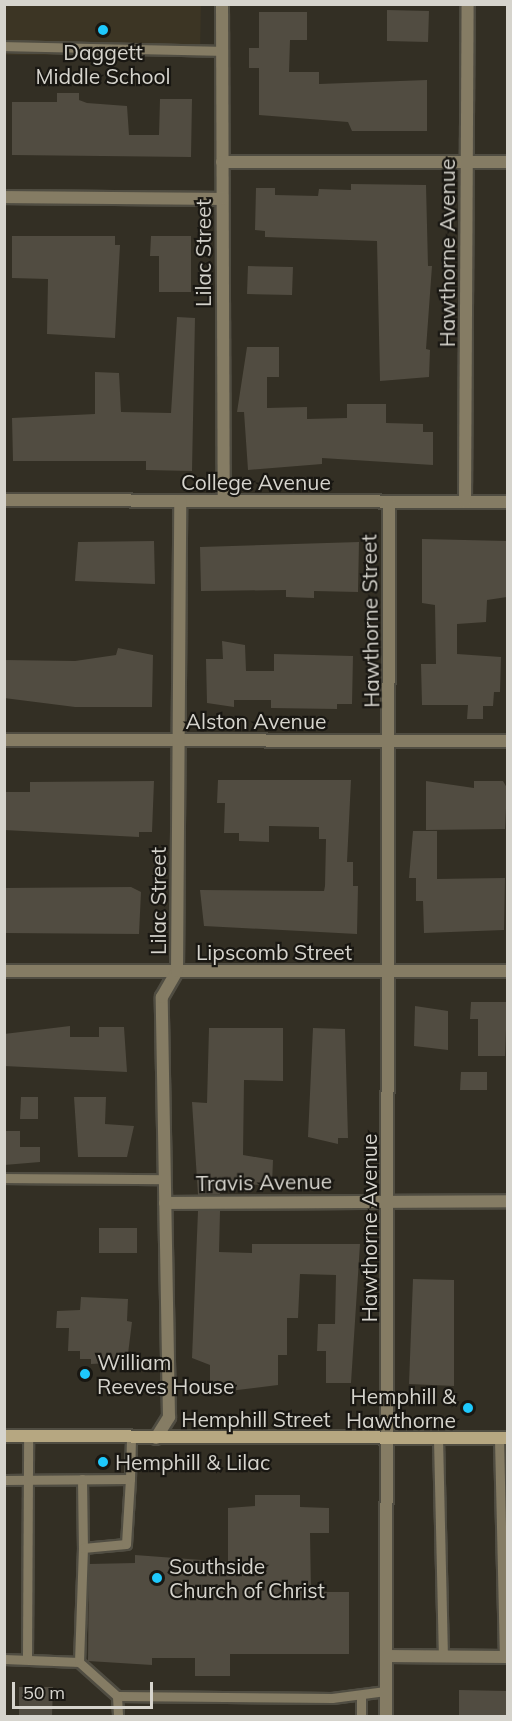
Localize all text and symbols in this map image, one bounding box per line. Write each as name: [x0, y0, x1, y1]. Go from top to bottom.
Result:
marker: Daggett Middle School: [96, 23, 110, 37]
place label: Daggett Middle School: [36, 39, 170, 89]
street label: Hawthorne Avenue: [434, 159, 460, 347]
street label: Lilac Street: [190, 199, 216, 307]
street label: College Avenue: [181, 469, 331, 495]
street label: Hawthorne Street: [356, 534, 384, 708]
street label: Alston Avenue: [186, 708, 326, 734]
street label: Lilac Street: [145, 847, 171, 955]
street label: Lipscomb Street: [196, 939, 352, 965]
street label: Hawthorne Avenue: [356, 1134, 382, 1322]
street label: Travis Avenue: [196, 1168, 332, 1196]
place label: William Reeves House: [97, 1349, 234, 1399]
marker: William Reeves House: [78, 1367, 92, 1381]
place label: Hemphill & Hawthorne: [346, 1383, 456, 1433]
marker: Hemphill & Hawthorne: [461, 1401, 475, 1415]
street label: Hemphill Street: [181, 1406, 331, 1432]
place label: Hemphill & Lilac: [115, 1449, 270, 1475]
marker: Hemphill & Lilac: [96, 1455, 110, 1469]
place label: Southside Church of Christ: [169, 1553, 325, 1603]
marker: Southside Church of Christ: [150, 1571, 164, 1585]
scale bar: [15, 1670, 156, 1708]
text: 50 m: [23, 1681, 65, 1704]

